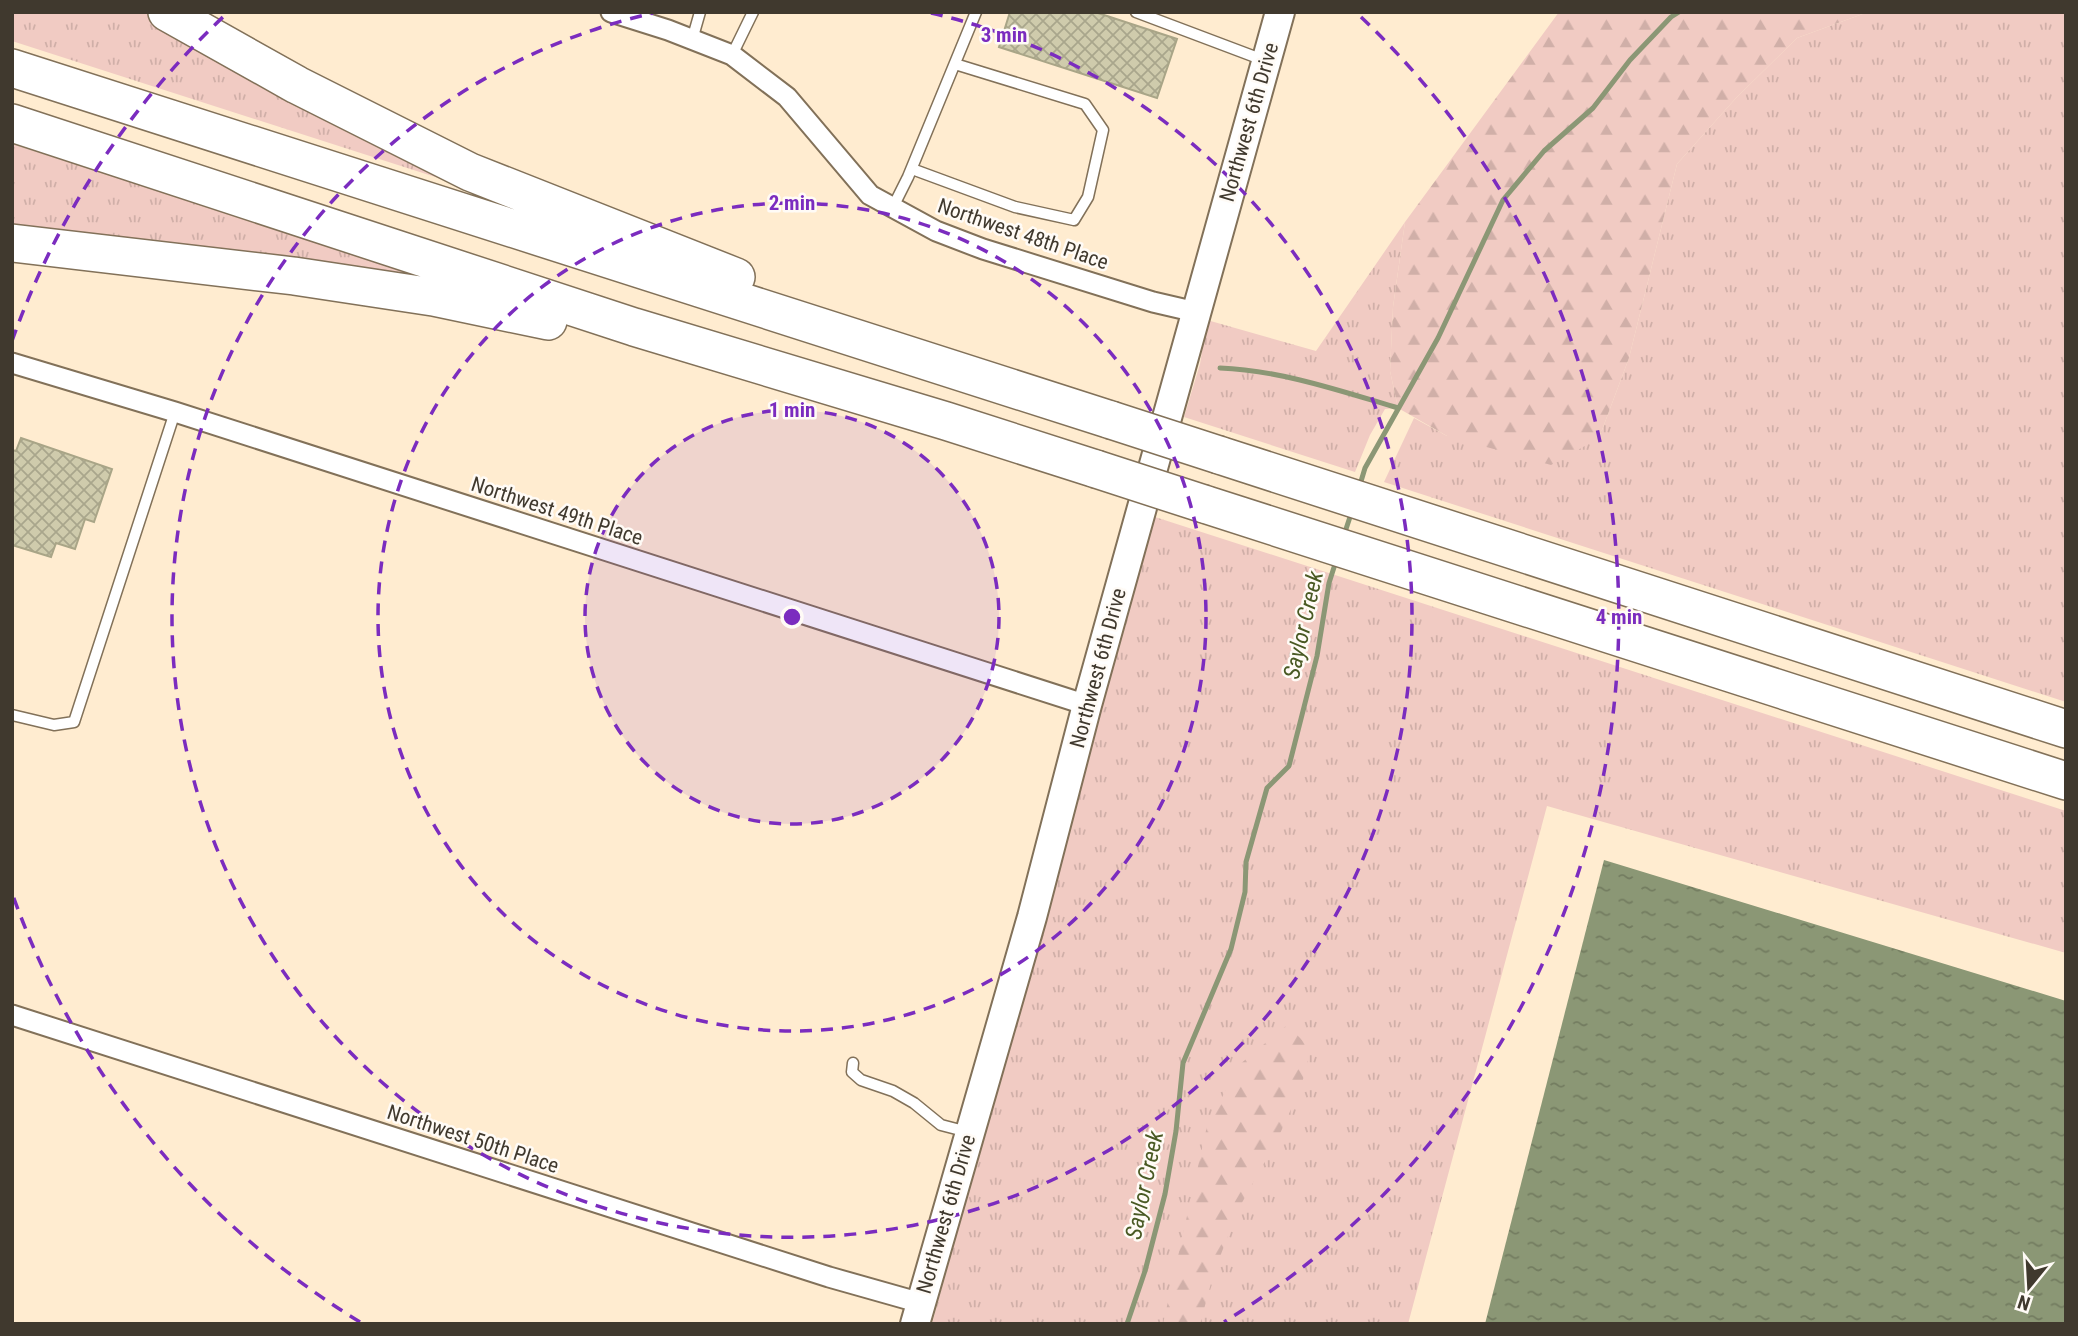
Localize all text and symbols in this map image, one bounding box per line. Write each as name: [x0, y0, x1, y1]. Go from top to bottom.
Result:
text: 3 min: [981, 23, 1027, 47]
street label: Northwest 6th Drive: [1215, 40, 1283, 204]
text: 2 min: [769, 191, 815, 215]
street label: Northwest 48th Place: [935, 194, 1112, 275]
text: 1 min: [769, 398, 815, 422]
street label: Northwest 49th Place: [468, 472, 646, 550]
water label: Saylor Creek: [1278, 568, 1329, 682]
street label: Northwest 6th Drive: [1065, 585, 1131, 750]
centre of rings: [780, 605, 804, 629]
text: 4 min: [1596, 605, 1642, 629]
street label: Northwest 50th Place: [384, 1100, 562, 1178]
water label: Saylor Creek: [1120, 1128, 1169, 1242]
street label: Northwest 6th Drive: [912, 1132, 980, 1296]
north arrow: [1994, 1252, 2064, 1322]
text: N: [2015, 1290, 2033, 1315]

